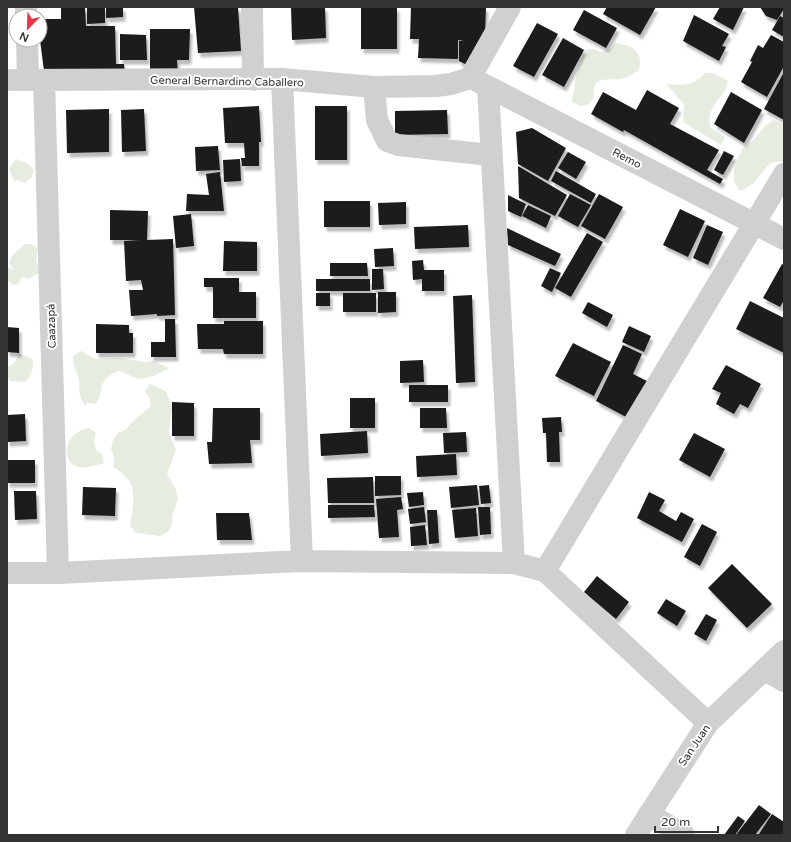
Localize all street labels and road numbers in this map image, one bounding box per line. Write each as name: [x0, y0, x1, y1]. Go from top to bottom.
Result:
street label: General Bernardino Caballero: [150, 74, 304, 89]
street label: Remo: [610, 146, 644, 171]
street label: Caazapá: [44, 303, 59, 349]
street label: San Juan: [676, 722, 713, 768]

